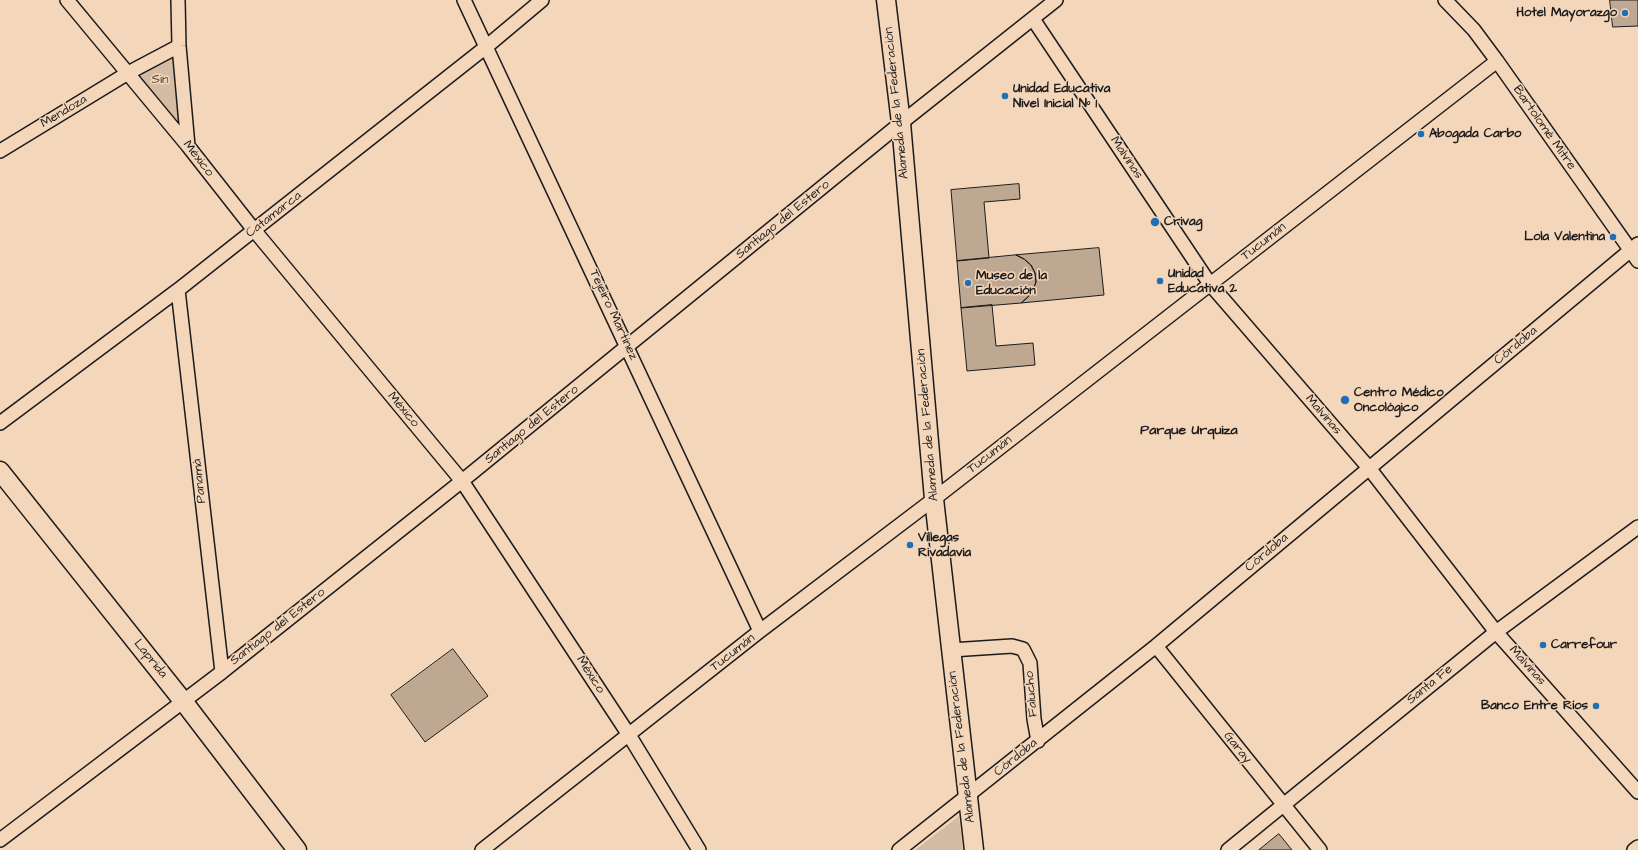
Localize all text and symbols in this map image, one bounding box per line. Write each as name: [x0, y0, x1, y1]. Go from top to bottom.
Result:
place label: Hotel Mayorazgo: [1516, 5, 1617, 21]
marker: Hotel Mayorazgo: [1620, 8, 1630, 18]
street label: Alameda de la Federación: [881, 26, 913, 180]
park label: Sin: [152, 72, 168, 88]
place label: Unidad Educativa Nivel Inicial Nº 1: [1013, 81, 1110, 112]
street label: Bartolomé Mitre: [1509, 83, 1579, 173]
marker: Unidad Educativa Nivel Inicial Nº 1: [1000, 91, 1010, 101]
street label: Mendoza: [38, 92, 90, 132]
place label: Abogada Carbo: [1429, 126, 1521, 142]
marker: Abogada Carbo: [1416, 129, 1426, 139]
street label: Malvinas: [1106, 134, 1146, 182]
street label: México: [179, 138, 217, 180]
street label: Santiago del Estero: [733, 177, 833, 263]
street label: Catamarca: [243, 188, 305, 242]
place label: Crivag: [1164, 214, 1202, 230]
marker: Crivag: [1149, 216, 1161, 228]
street label: Tucumán: [1238, 220, 1290, 264]
place label: Lola Valentina: [1524, 229, 1605, 245]
marker: Lola Valentina: [1608, 232, 1618, 242]
place label: Unidad Educativa 2: [1168, 266, 1237, 297]
street label: Tejeiro Martínez: [585, 267, 641, 363]
place label: Museo de la Educación: [976, 268, 1047, 299]
marker: Unidad Educativa 2: [1155, 276, 1165, 286]
marker: Museo de la Educación: [963, 278, 973, 288]
street label: Córdoba: [1491, 323, 1541, 369]
street label: Alameda de la Federación: [914, 348, 942, 502]
street label: Santiago del Estero: [482, 382, 582, 468]
place label: Centro Médico Oncológico: [1354, 385, 1444, 416]
street label: México: [384, 389, 422, 431]
street label: Malvinas: [1301, 392, 1345, 438]
marker: Centro Médico Oncológico: [1339, 394, 1351, 406]
district label: Parque Urquiza: [1140, 423, 1238, 439]
street label: Tucumán: [964, 433, 1016, 477]
street label: Panamá: [190, 458, 210, 504]
place label: Villegas Rivadavia: [918, 530, 971, 561]
street label: Córdoba: [1242, 530, 1292, 576]
marker: Villegas Rivadavia: [905, 540, 915, 550]
street label: Santiago del Estero: [227, 585, 329, 669]
street label: Tucumán: [707, 631, 759, 675]
street label: Laprida: [130, 637, 170, 681]
place label: Carrefour: [1551, 637, 1617, 653]
marker: Carrefour: [1538, 640, 1548, 650]
street label: Malvinas: [1505, 643, 1549, 689]
street label: México: [572, 653, 608, 697]
street label: Santa Fe: [1404, 662, 1456, 708]
street label: Alameda de la Federación: [945, 670, 979, 824]
street label: Falucho: [1022, 670, 1042, 718]
place label: Banco Entre Ríos: [1481, 698, 1588, 714]
marker: Banco Entre Ríos: [1591, 701, 1601, 711]
street label: Garay: [1219, 729, 1255, 767]
street label: Córdoba: [991, 736, 1041, 780]

